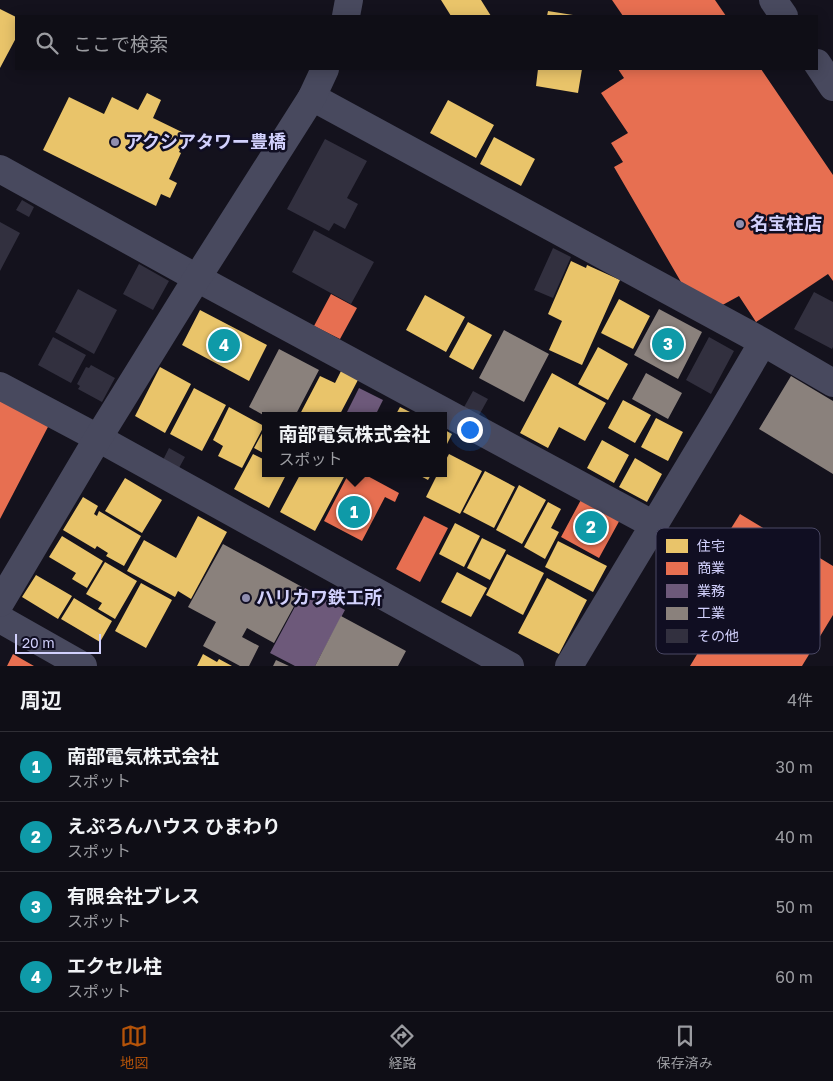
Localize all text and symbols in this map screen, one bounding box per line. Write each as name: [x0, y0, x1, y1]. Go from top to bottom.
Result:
search box: [15, 15, 818, 70]
icon: search: [33, 29, 61, 57]
text: ここで検索: [73, 32, 168, 55]
place label: アクシアタワー豊橋: [125, 130, 286, 152]
marker: アクシアタワー豊橋: [109, 136, 121, 148]
place label: 名宝柱店: [750, 212, 822, 234]
marker: 名宝柱店: [734, 218, 746, 230]
pin: 3: [652, 325, 684, 363]
pin: 4: [208, 326, 240, 364]
popup: [262, 412, 447, 477]
your location: [457, 417, 483, 443]
text: 南部電気株式会社: [278, 422, 431, 445]
text: スポット: [278, 449, 343, 469]
pin: 1: [338, 493, 370, 531]
pin: 2: [575, 508, 607, 546]
legend: [656, 528, 820, 654]
text: 住宅: [697, 537, 725, 554]
text: 商業: [697, 559, 725, 576]
text: 業務: [697, 582, 725, 599]
place label: ハリカワ鉄工所: [256, 586, 382, 608]
marker: ハリカワ鉄工所: [240, 592, 252, 604]
text: 工業: [697, 604, 725, 621]
text: その他: [697, 627, 739, 644]
scale bar: [15, 631, 101, 654]
text: 20 m: [22, 634, 55, 651]
text: 周辺: [20, 687, 62, 713]
text: 4件: [787, 690, 813, 710]
text: 南部電気株式会社: [67, 744, 219, 767]
text: 1: [32, 757, 40, 777]
text: 30 m: [776, 757, 813, 777]
text: スポット: [67, 771, 131, 791]
text: えぷろんハウス ひまわり: [67, 814, 281, 837]
text: 2: [31, 827, 41, 847]
text: 40 m: [775, 827, 813, 847]
text: スポット: [67, 841, 131, 861]
text: 有限会社ブレス: [67, 884, 200, 907]
text: 3: [31, 897, 41, 917]
text: 50 m: [776, 897, 813, 917]
text: スポット: [67, 911, 131, 931]
text: エクセル柱: [67, 954, 162, 977]
text: 4: [31, 967, 41, 987]
text: 60 m: [775, 967, 813, 987]
text: スポット: [67, 981, 131, 1001]
tab: 地図: [120, 1022, 148, 1072]
tab: 経路: [388, 1022, 416, 1072]
tab: 保存済み: [657, 1022, 713, 1072]

